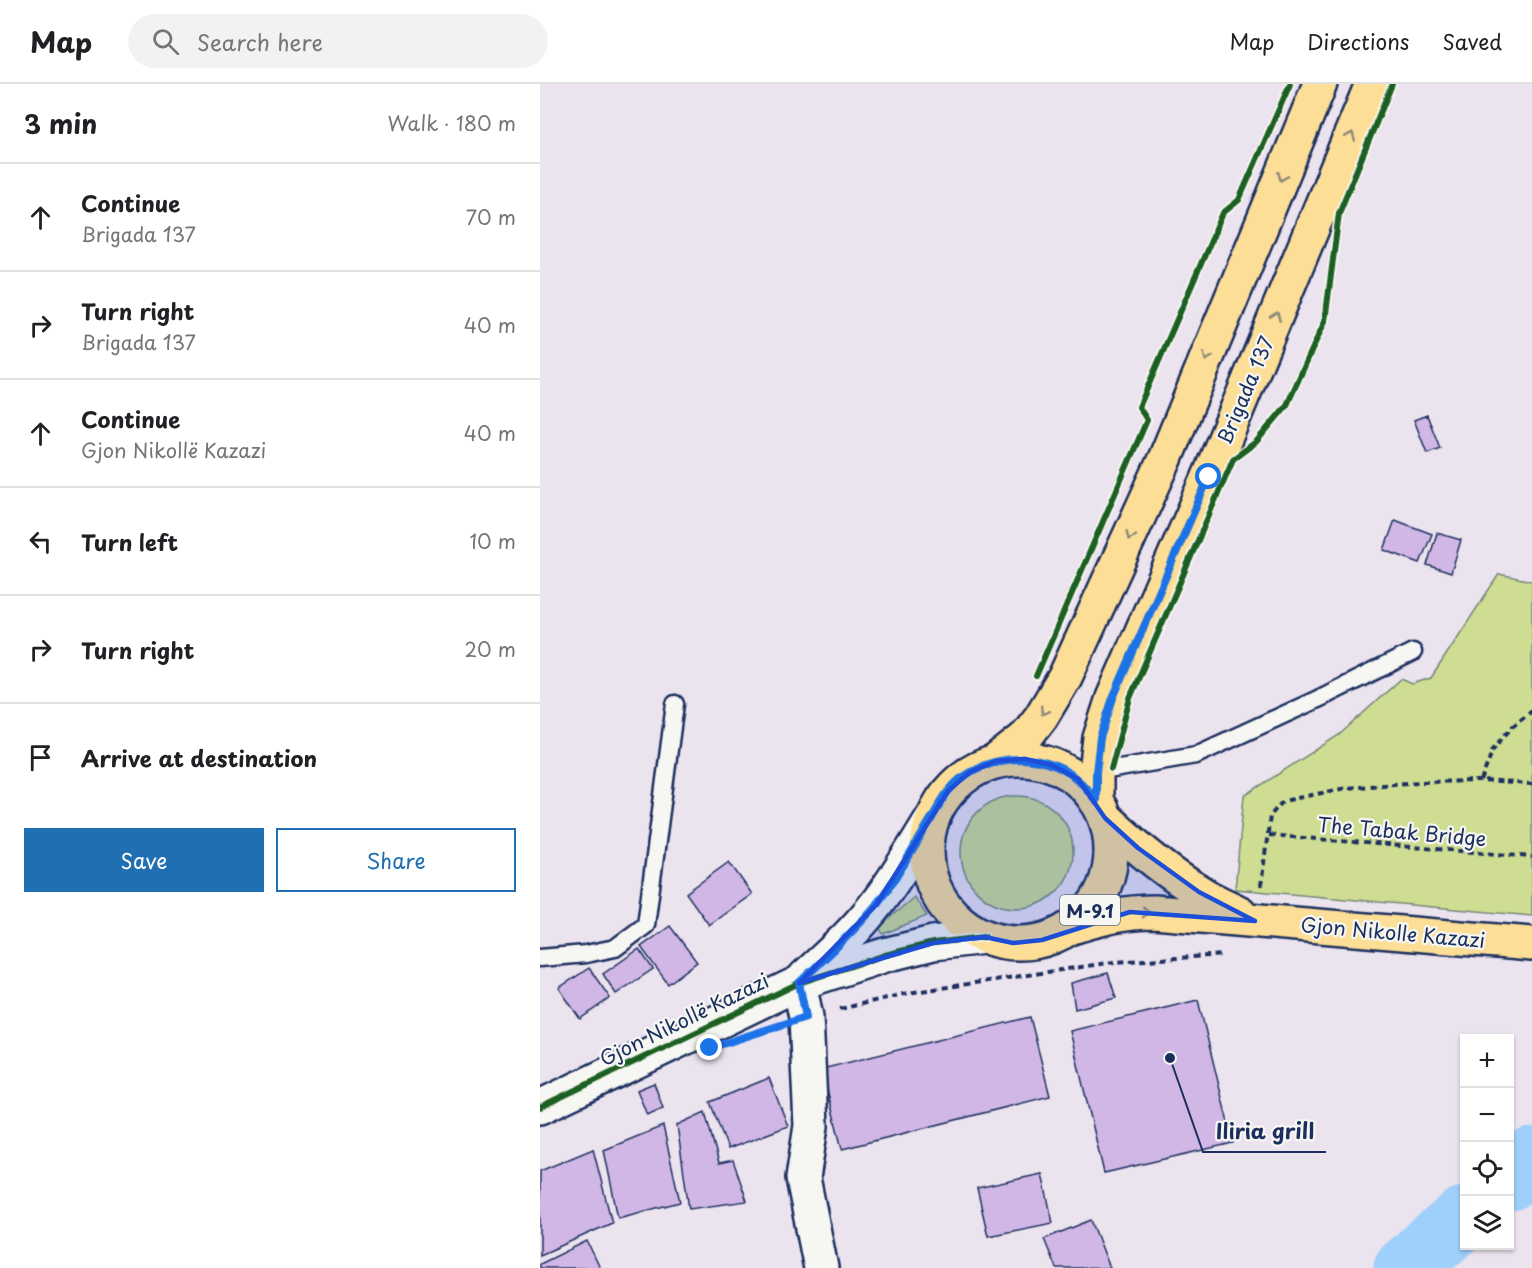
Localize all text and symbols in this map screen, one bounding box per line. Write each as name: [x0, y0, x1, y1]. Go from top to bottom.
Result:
search box: [128, 14, 548, 68]
text: Map: [30, 20, 92, 63]
icon: search: [149, 25, 182, 58]
text: Search here: [197, 25, 323, 58]
text: Map: [1229, 25, 1274, 57]
text: Directions: [1307, 25, 1409, 57]
text: Saved: [1442, 25, 1502, 57]
text: 3 min: [24, 104, 97, 143]
text: Walk · 180 m: [388, 108, 516, 138]
one-way arrow: [1344, 131, 1357, 142]
one-way arrow: [1277, 171, 1289, 182]
text: Continue: [81, 186, 180, 219]
icon: ahead: [24, 201, 57, 234]
text: 70 m: [466, 202, 516, 232]
text: Brigada 137: [81, 219, 196, 249]
text: Turn right: [81, 294, 194, 327]
icon: right: [24, 309, 57, 342]
text: 40 m: [464, 310, 516, 340]
one-way arrow: [1269, 311, 1281, 322]
text: Brigada 137: [81, 327, 196, 357]
street label: Brigada 137: [1209, 331, 1281, 449]
one-way arrow: [1202, 351, 1214, 362]
text: Continue: [81, 402, 180, 435]
icon: ahead: [24, 417, 57, 450]
text: 40 m: [464, 418, 516, 448]
text: Gjon Nikollë Kazazi: [81, 435, 266, 465]
route start: [1195, 463, 1221, 489]
icon: left: [24, 525, 57, 558]
text: Turn left: [81, 525, 178, 558]
text: 10 m: [469, 526, 516, 556]
one-way arrow: [1125, 530, 1137, 541]
icon: right: [24, 633, 57, 666]
text: Turn right: [81, 633, 194, 666]
text: 20 m: [464, 634, 516, 664]
one-way arrow: [1040, 705, 1052, 715]
icon: arrive: [24, 741, 57, 774]
text: Arrive at destination: [81, 741, 317, 774]
street label: The Tabak Bridge: [1316, 809, 1488, 853]
button: Save: [24, 828, 264, 892]
button: Share: [276, 828, 516, 892]
road number: M-9.1: [1060, 895, 1120, 925]
one-way arrow: [1142, 906, 1151, 918]
street label: Gjon Nikolle Kazazi: [1299, 909, 1487, 955]
street label: Gjon Nikollë Kazazi: [594, 965, 774, 1073]
route end: [696, 1034, 722, 1060]
map controls: [1460, 1034, 1514, 1250]
button: +: [1460, 1034, 1514, 1088]
button: −: [1460, 1088, 1514, 1142]
callout: Iliria grill: [1203, 1113, 1326, 1152]
text: Iliria grill: [1216, 1114, 1314, 1146]
button: locate: [1460, 1142, 1514, 1196]
button: layers: [1460, 1196, 1514, 1250]

